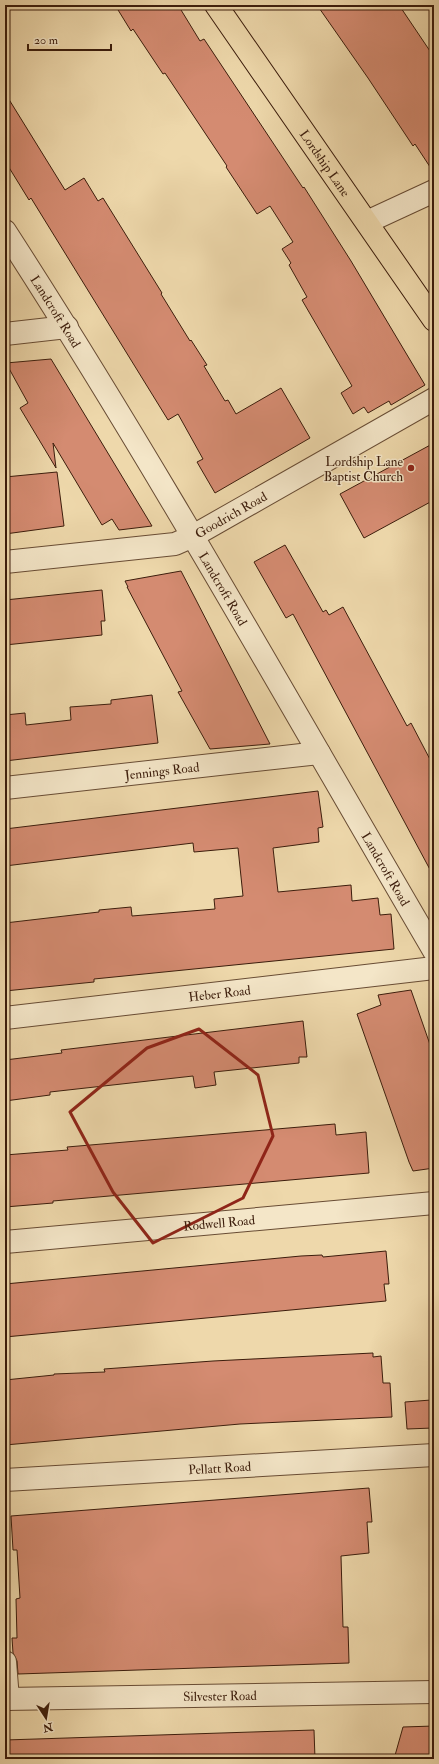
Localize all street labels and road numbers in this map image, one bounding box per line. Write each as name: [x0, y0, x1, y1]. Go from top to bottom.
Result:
street label: Lordship Lane: [296, 127, 353, 200]
street label: Landcroft Road: [26, 272, 84, 351]
street label: Goodrich Road: [192, 488, 271, 542]
street label: Landcroft Road: [195, 549, 251, 629]
street label: Jennings Road: [123, 759, 201, 784]
street label: Landcroft Road: [358, 830, 413, 909]
street label: Heber Road: [188, 982, 252, 1006]
street label: Rodwell Road: [183, 1212, 256, 1235]
street label: Pellatt Road: [188, 1459, 252, 1478]
street label: Silvester Road: [183, 1688, 258, 1705]

